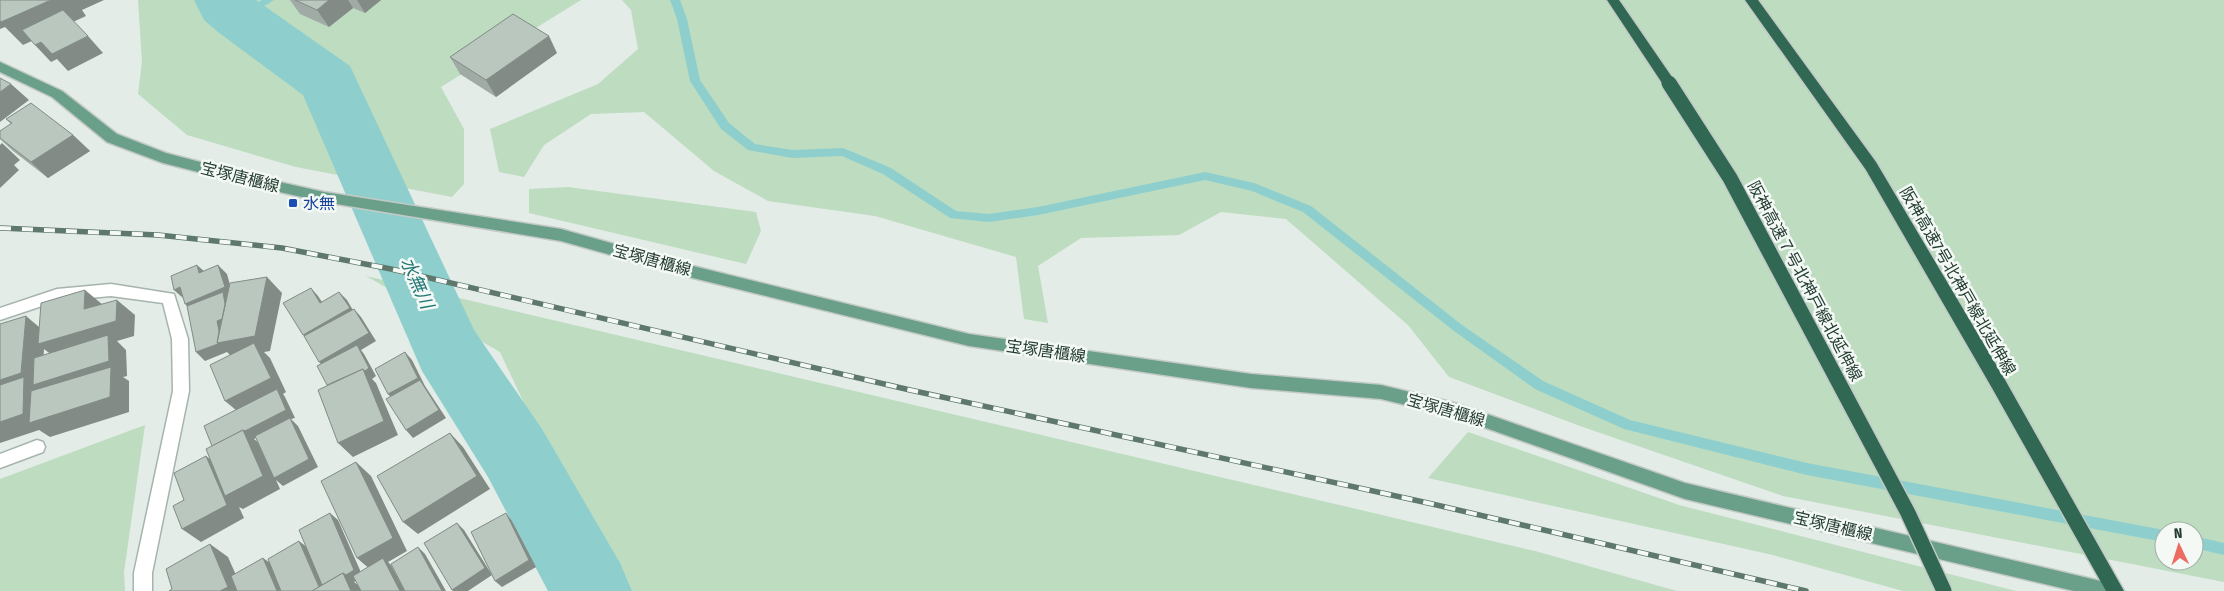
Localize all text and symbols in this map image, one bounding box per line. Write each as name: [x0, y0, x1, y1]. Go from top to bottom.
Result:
street label: 宝塚唐櫃線: [199, 158, 281, 196]
street label: 阪神高速７号北神戸線北延伸線: [1744, 178, 1866, 384]
street label: 阪神高速7号北神戸線北延伸線: [1896, 183, 2020, 379]
place label: 水無: [303, 194, 335, 213]
marker: 水無: [287, 197, 299, 209]
street label: 宝塚唐櫃線: [611, 240, 693, 280]
water label: 水無川: [396, 254, 439, 314]
street label: 宝塚唐櫃線: [1005, 336, 1087, 366]
street label: 宝塚唐櫃線: [1405, 390, 1487, 430]
street label: 宝塚唐櫃線: [1792, 508, 1874, 544]
north arrow: [2154, 521, 2204, 571]
text: N: [2173, 525, 2183, 542]

